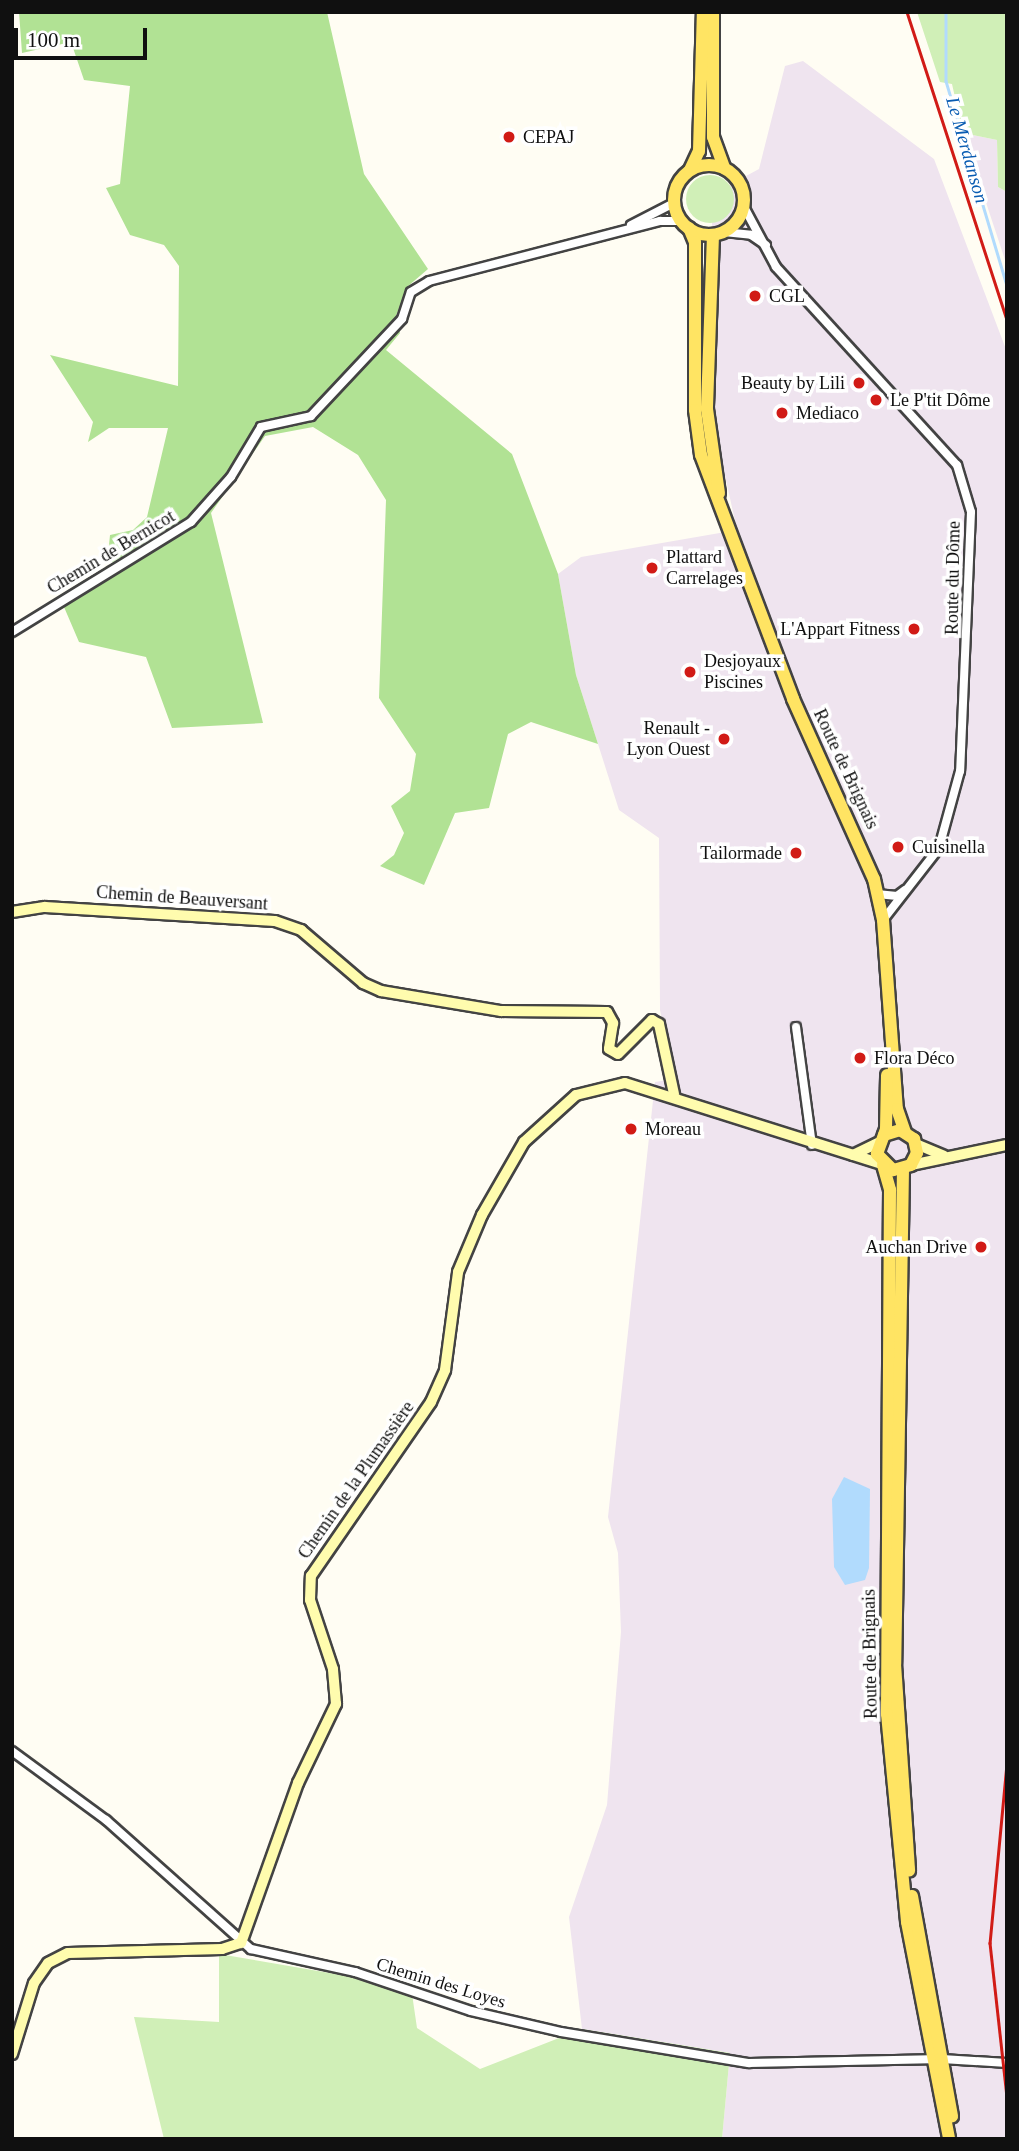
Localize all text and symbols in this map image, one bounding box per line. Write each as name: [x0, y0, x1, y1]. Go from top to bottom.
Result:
scale bar: [18, 14, 150, 58]
text: 100 m: [27, 28, 80, 52]
water label: Le Merdanson: [941, 94, 993, 206]
place label: CEPAJ: [523, 126, 574, 148]
marker: CEPAJ: [501, 129, 517, 145]
place label: CGL: [769, 285, 805, 307]
marker: CGL: [747, 288, 763, 304]
place label: Beauty by Lili: [741, 372, 845, 394]
marker: Beauty by Lili: [851, 375, 867, 391]
place label: Le P'tit Dôme: [890, 389, 990, 411]
marker: Le P'tit Dôme: [868, 392, 884, 408]
place label: Mediaco: [796, 402, 859, 424]
marker: Mediaco: [774, 405, 790, 421]
street label: Chemin de Bernicot: [43, 505, 179, 599]
street label: Route du Dôme: [941, 521, 965, 635]
place label: Plattard Carrelages: [666, 547, 743, 590]
marker: Plattard Carrelages: [644, 560, 660, 576]
place label: L'Appart Fitness: [780, 618, 900, 640]
marker: L'Appart Fitness: [906, 621, 922, 637]
place label: Desjoyaux Piscines: [704, 651, 781, 694]
marker: Desjoyaux Piscines: [682, 664, 698, 680]
street label: Route de Brignais: [809, 706, 883, 832]
place label: Renault - Lyon Ouest: [627, 718, 710, 760]
marker: Renault - Lyon Ouest: [716, 731, 732, 747]
place label: Cuisinella: [912, 836, 985, 858]
marker: Cuisinella: [890, 839, 906, 855]
place label: Tailormade: [700, 842, 782, 864]
marker: Tailormade: [788, 845, 804, 861]
street label: Chemin de Beauversant: [95, 881, 269, 915]
place label: Flora Déco: [874, 1047, 954, 1069]
marker: Flora Déco: [852, 1050, 868, 1066]
place label: Moreau: [645, 1118, 701, 1140]
marker: Moreau: [623, 1121, 639, 1137]
place label: Auchan Drive: [866, 1236, 967, 1258]
marker: Auchan Drive: [973, 1239, 989, 1255]
street label: Chemin de la Plumassière: [293, 1397, 419, 1563]
street label: Route de Brignais: [858, 1589, 882, 1719]
street label: Chemin des Loyes: [374, 1953, 508, 2013]

